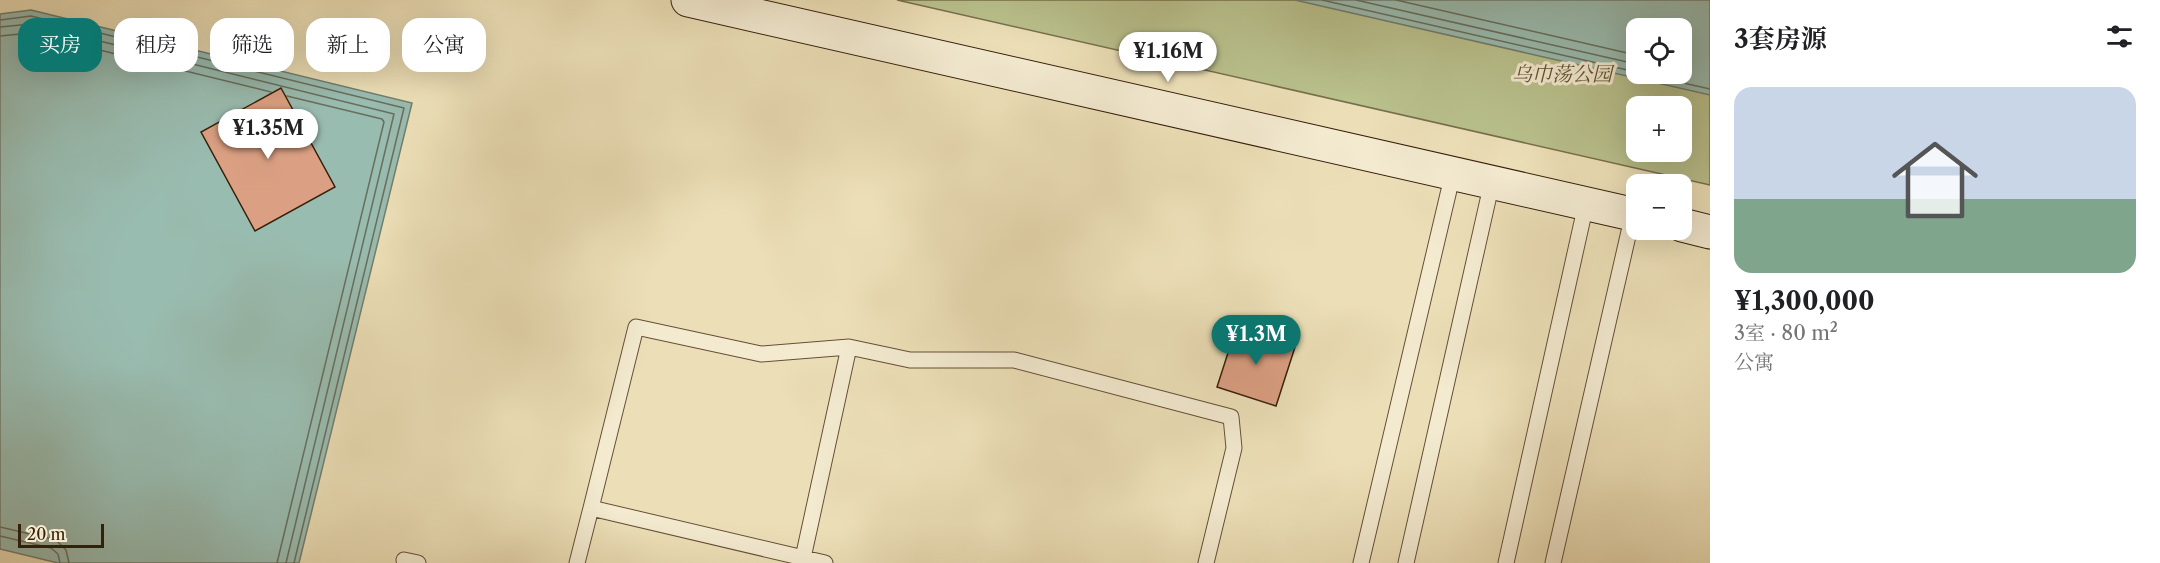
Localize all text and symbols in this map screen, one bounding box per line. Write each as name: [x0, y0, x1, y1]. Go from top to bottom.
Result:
chip: 买房: [18, 18, 102, 72]
chip: 租房: [114, 18, 198, 72]
chip: 筛选: [210, 18, 294, 72]
chip: 新上: [306, 18, 390, 72]
chip: 公寓: [402, 18, 486, 72]
map controls: [1626, 18, 1692, 240]
button: locate: [1626, 18, 1692, 84]
icon: filters: [2103, 20, 2136, 53]
text: 3套房源: [1734, 23, 1827, 55]
pin: ¥1.16M: [1119, 32, 1217, 83]
text: ¥1.16M: [1133, 39, 1203, 63]
park label: 乌巾荡公园: [1512, 62, 1615, 86]
button: +: [1626, 96, 1692, 162]
pin: ¥1.35M: [219, 109, 317, 160]
text: ¥1.35M: [232, 116, 304, 140]
icon: home: [1881, 126, 1989, 234]
button: −: [1626, 174, 1692, 240]
text: ¥1,300,000: [1734, 285, 1875, 317]
pin: ¥1.3M: [1214, 315, 1298, 366]
text: 3室 · 80 m²: [1734, 321, 1838, 345]
text: ¥1.3M: [1226, 322, 1286, 346]
text: 公寓: [1734, 350, 1774, 374]
scale bar: [18, 521, 104, 548]
text: 20 m: [27, 524, 66, 544]

